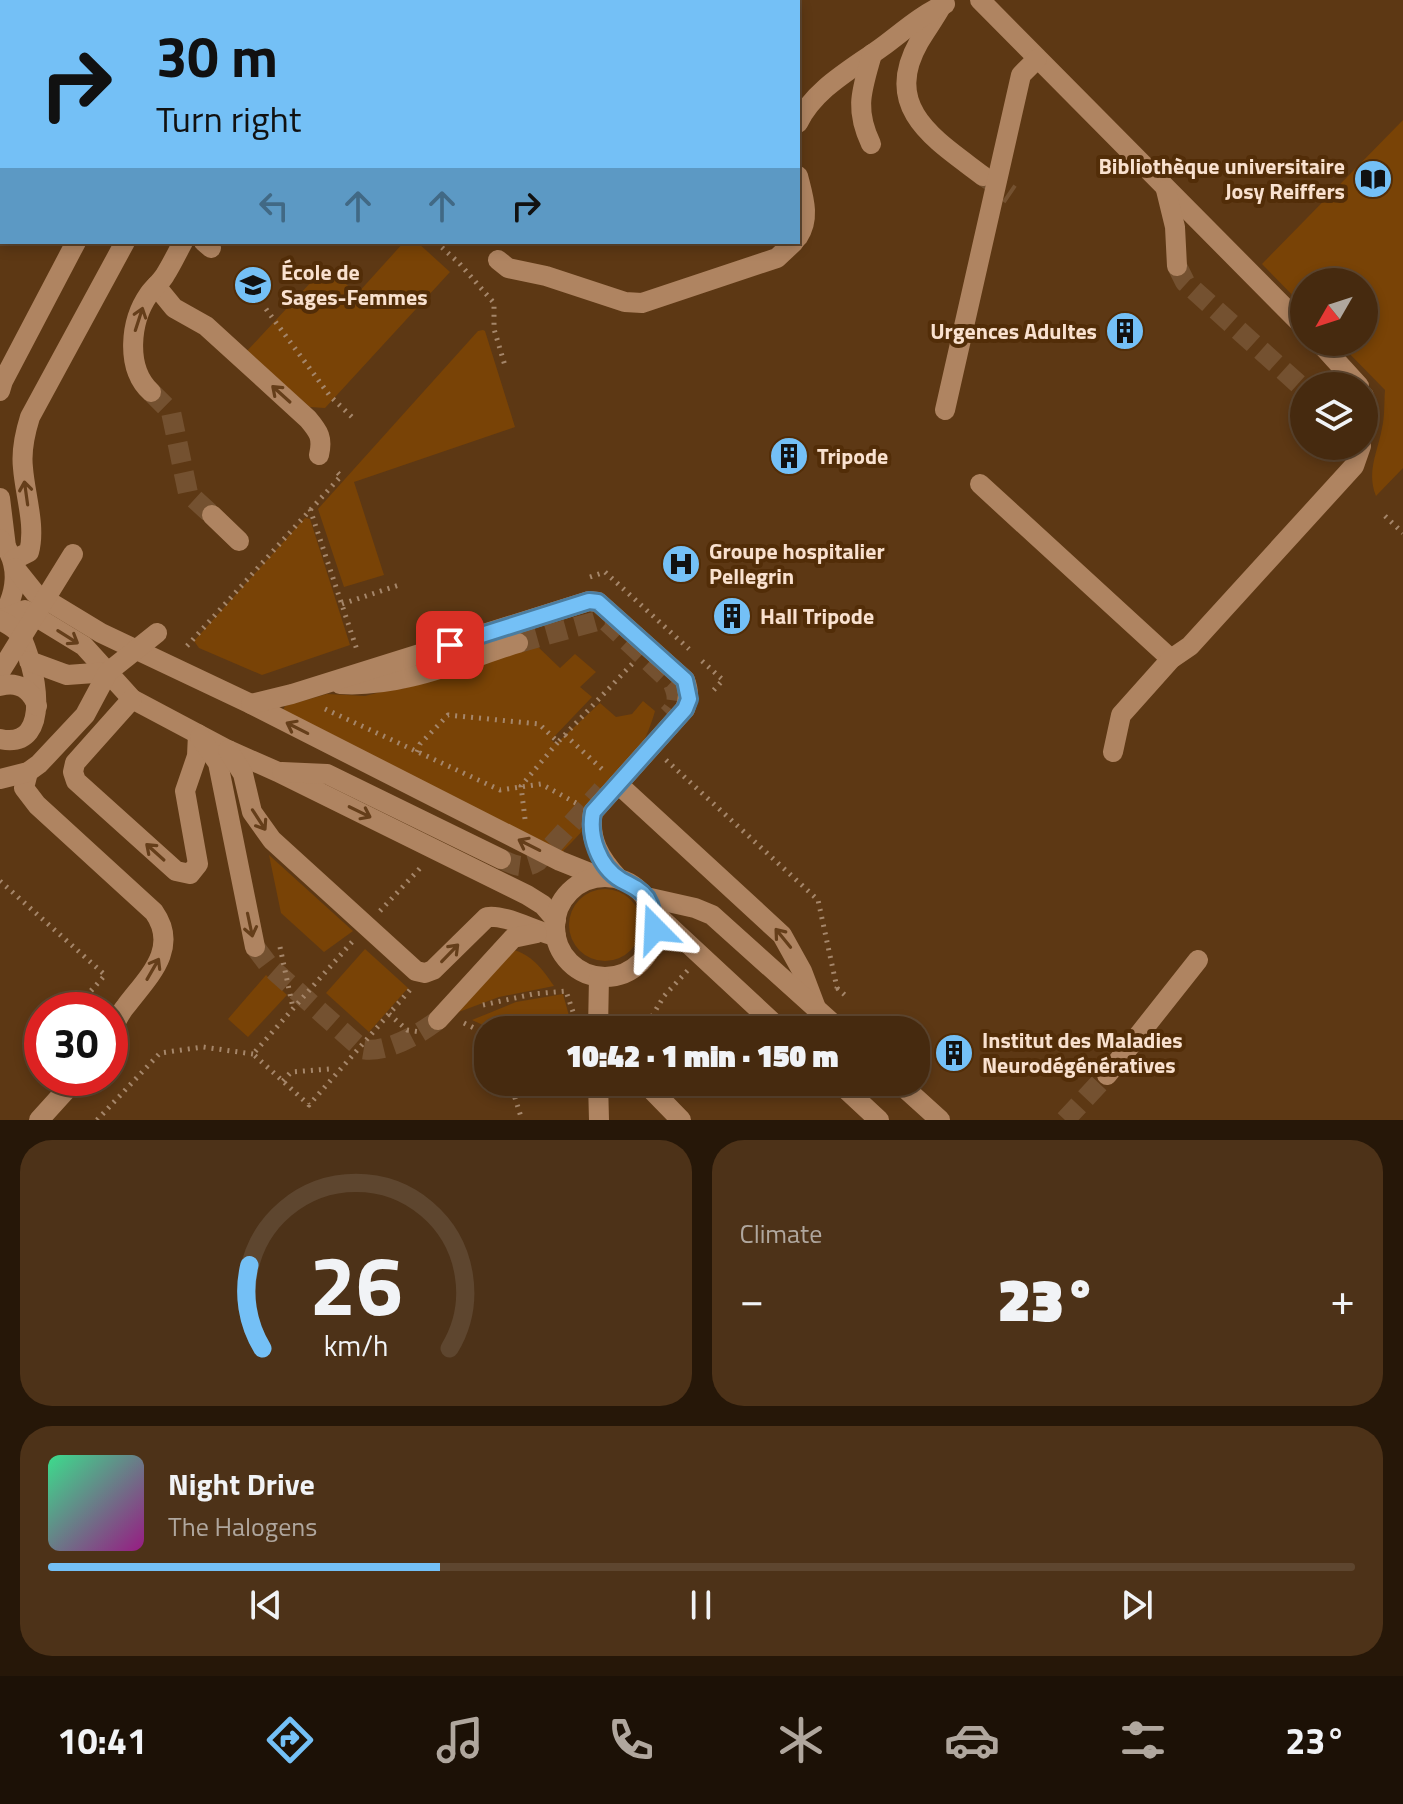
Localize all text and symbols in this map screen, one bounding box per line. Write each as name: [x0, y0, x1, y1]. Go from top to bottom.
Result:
text: 30 m: [156, 14, 278, 99]
icon: right: [24, 32, 128, 136]
text: Turn right: [156, 91, 301, 146]
place label: Bibliothèque universitaire Josy Reiffers: [1098, 149, 1345, 208]
library icon: Bibliothèque universitaire Josy Reiffers: [1352, 158, 1394, 200]
icon: left: [252, 184, 296, 228]
icon: ahead: [336, 184, 380, 228]
icon: ahead: [420, 184, 464, 228]
icon: right: [504, 184, 548, 228]
place label: École de Sages-Femmes: [281, 255, 428, 314]
school or university icon: École de Sages-Femmes: [232, 264, 274, 306]
north arrow: [1290, 268, 1378, 356]
map controls: [1290, 268, 1378, 460]
one-way arrow: [132, 307, 147, 332]
building icon: Urgences Adultes: [1104, 310, 1146, 352]
place label: Urgences Adultes: [930, 314, 1097, 348]
button: layers: [1290, 372, 1378, 460]
one-way arrow: [271, 385, 291, 404]
building icon: Tripode: [768, 435, 810, 477]
place label: Tripode: [817, 439, 888, 473]
one-way arrow: [18, 481, 33, 506]
place label: Groupe hospitalier Pellegrin: [709, 534, 885, 593]
hospital icon: Groupe hospitalier Pellegrin: [660, 543, 702, 585]
building icon: Hall Tripode: [711, 595, 753, 637]
place label: Hall Tripode: [760, 599, 874, 633]
pin: [416, 611, 484, 679]
icon: arrive: [428, 623, 472, 667]
one-way arrow: [57, 628, 79, 645]
one-way arrow: [286, 720, 310, 735]
one-way arrow: [347, 805, 371, 820]
one-way arrow: [250, 809, 267, 831]
one-way arrow: [518, 837, 542, 852]
one-way arrow: [146, 843, 166, 861]
position arrow: [613, 887, 697, 971]
one-way arrow: [244, 911, 259, 937]
one-way arrow: [774, 929, 792, 949]
one-way arrow: [440, 944, 459, 963]
one-way arrow: [145, 958, 161, 981]
speed limit sign: 30: [24, 992, 128, 1096]
place label: Institut des Maladies Neurodégénératives: [982, 1023, 1183, 1082]
building icon: Institut des Maladies Neurodégénératives: [933, 1032, 975, 1074]
text: 10:42 · 1 min · 150 m: [566, 1033, 838, 1079]
text: Climate: [740, 1214, 822, 1253]
text: 26: [309, 1221, 402, 1347]
text: 23°: [998, 1253, 1097, 1344]
text: −: [740, 1265, 764, 1332]
text: +: [1330, 1265, 1355, 1332]
text: km/h: [323, 1324, 388, 1367]
text: Night Drive: [168, 1461, 315, 1507]
text: The Halogens: [168, 1507, 317, 1546]
icon: previous: [244, 1583, 288, 1627]
icon: pause: [679, 1583, 723, 1627]
icon: next: [1115, 1583, 1159, 1627]
icon: directions: [262, 1712, 318, 1768]
icon: music: [432, 1712, 488, 1768]
icon: phone: [603, 1712, 659, 1768]
icon: climate: [773, 1712, 829, 1768]
icon: car: [944, 1712, 1000, 1768]
icon: filters: [1115, 1712, 1171, 1768]
text: 10:41: [57, 1713, 147, 1768]
text: 23°: [1285, 1713, 1346, 1768]

